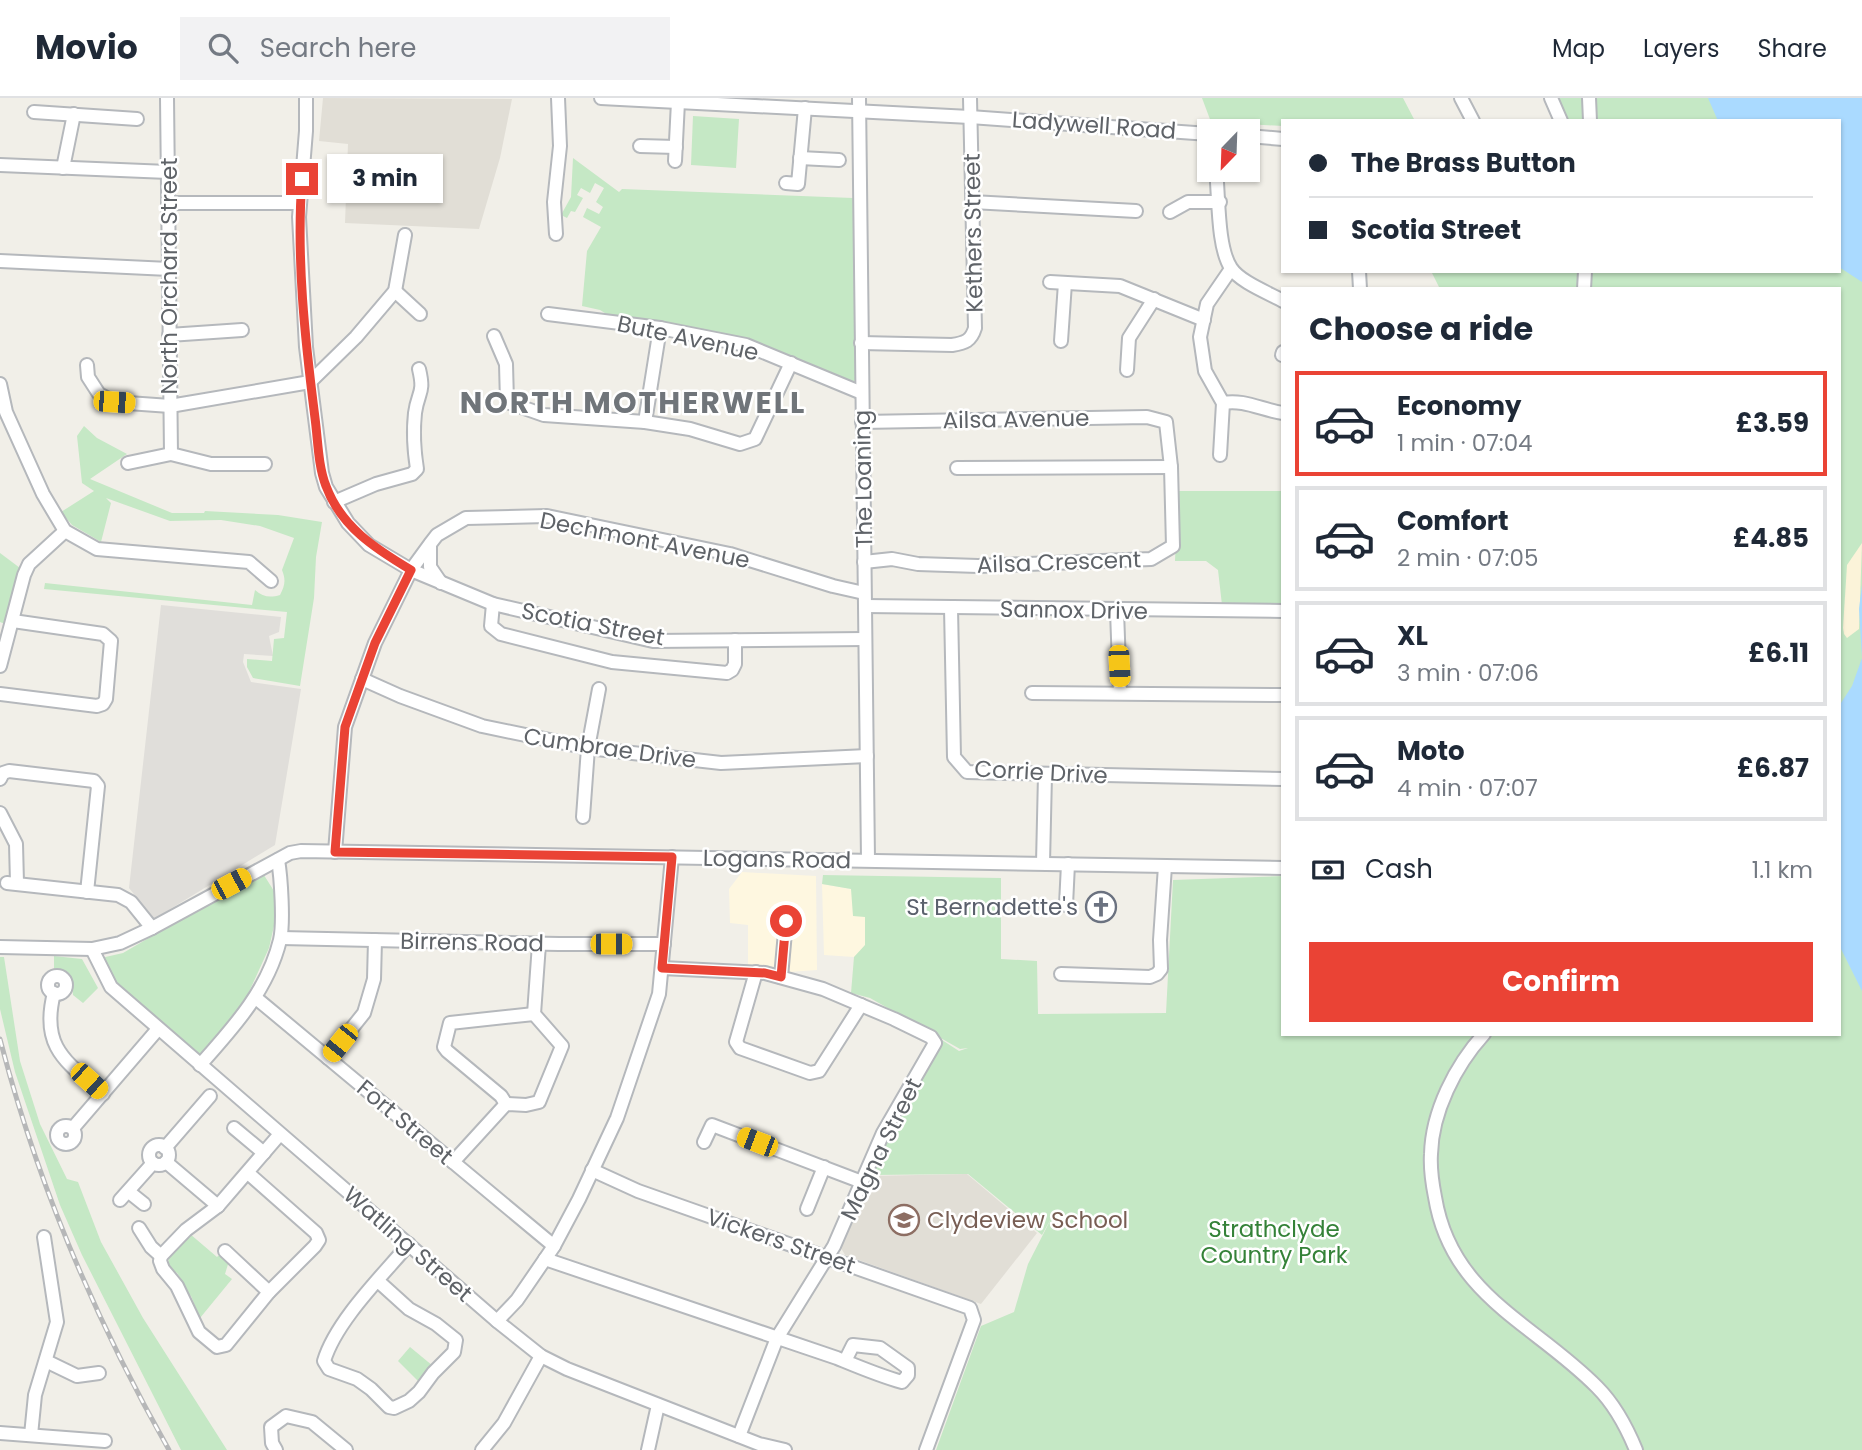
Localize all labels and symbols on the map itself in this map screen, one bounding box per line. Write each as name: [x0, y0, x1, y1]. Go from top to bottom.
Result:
street label: Ladywell Road: [1011, 103, 1177, 147]
north arrow: [1197, 119, 1260, 182]
street label: Kethers Street: [956, 153, 990, 313]
callout: 3 min: [326, 154, 442, 204]
street label: North Orchard Street: [153, 157, 185, 395]
route end: [286, 163, 318, 195]
street label: Bute Avenue: [614, 307, 762, 369]
district label: NORTH MOTHERWELL: [460, 381, 806, 424]
car: [93, 390, 136, 414]
street label: Ailsa Avenue: [942, 402, 1090, 436]
street label: The Loaning: [846, 410, 880, 548]
street label: Dechmont Avenue: [537, 504, 753, 576]
street label: Ailsa Crescent: [976, 543, 1142, 581]
street label: Sannox Drive: [1000, 593, 1148, 627]
street label: Scotia Street: [519, 594, 667, 654]
car: [1108, 644, 1131, 688]
street label: Cumbrae Drive: [522, 720, 698, 776]
street label: Corrie Drive: [974, 753, 1108, 791]
street label: Logans Road: [703, 842, 851, 876]
car: [208, 865, 255, 903]
church icon: St Bernadette's: [1084, 890, 1118, 924]
place label: St Bernadette's: [906, 891, 1078, 923]
route start: [770, 905, 802, 937]
street label: Birrens Road: [400, 925, 544, 959]
car: [591, 934, 633, 955]
car: [319, 1020, 362, 1066]
car: [67, 1059, 112, 1103]
street label: Fort Street: [350, 1072, 460, 1172]
street label: Magna Street: [833, 1072, 929, 1226]
car: [734, 1125, 781, 1159]
street label: Watling Street: [337, 1179, 479, 1309]
street label: Vickers Street: [702, 1201, 860, 1281]
school or university icon: Clydeview School: [887, 1203, 921, 1237]
place label: Clydeview School: [927, 1204, 1128, 1236]
park label: Strathclyde Country Park: [1200, 1213, 1348, 1271]

